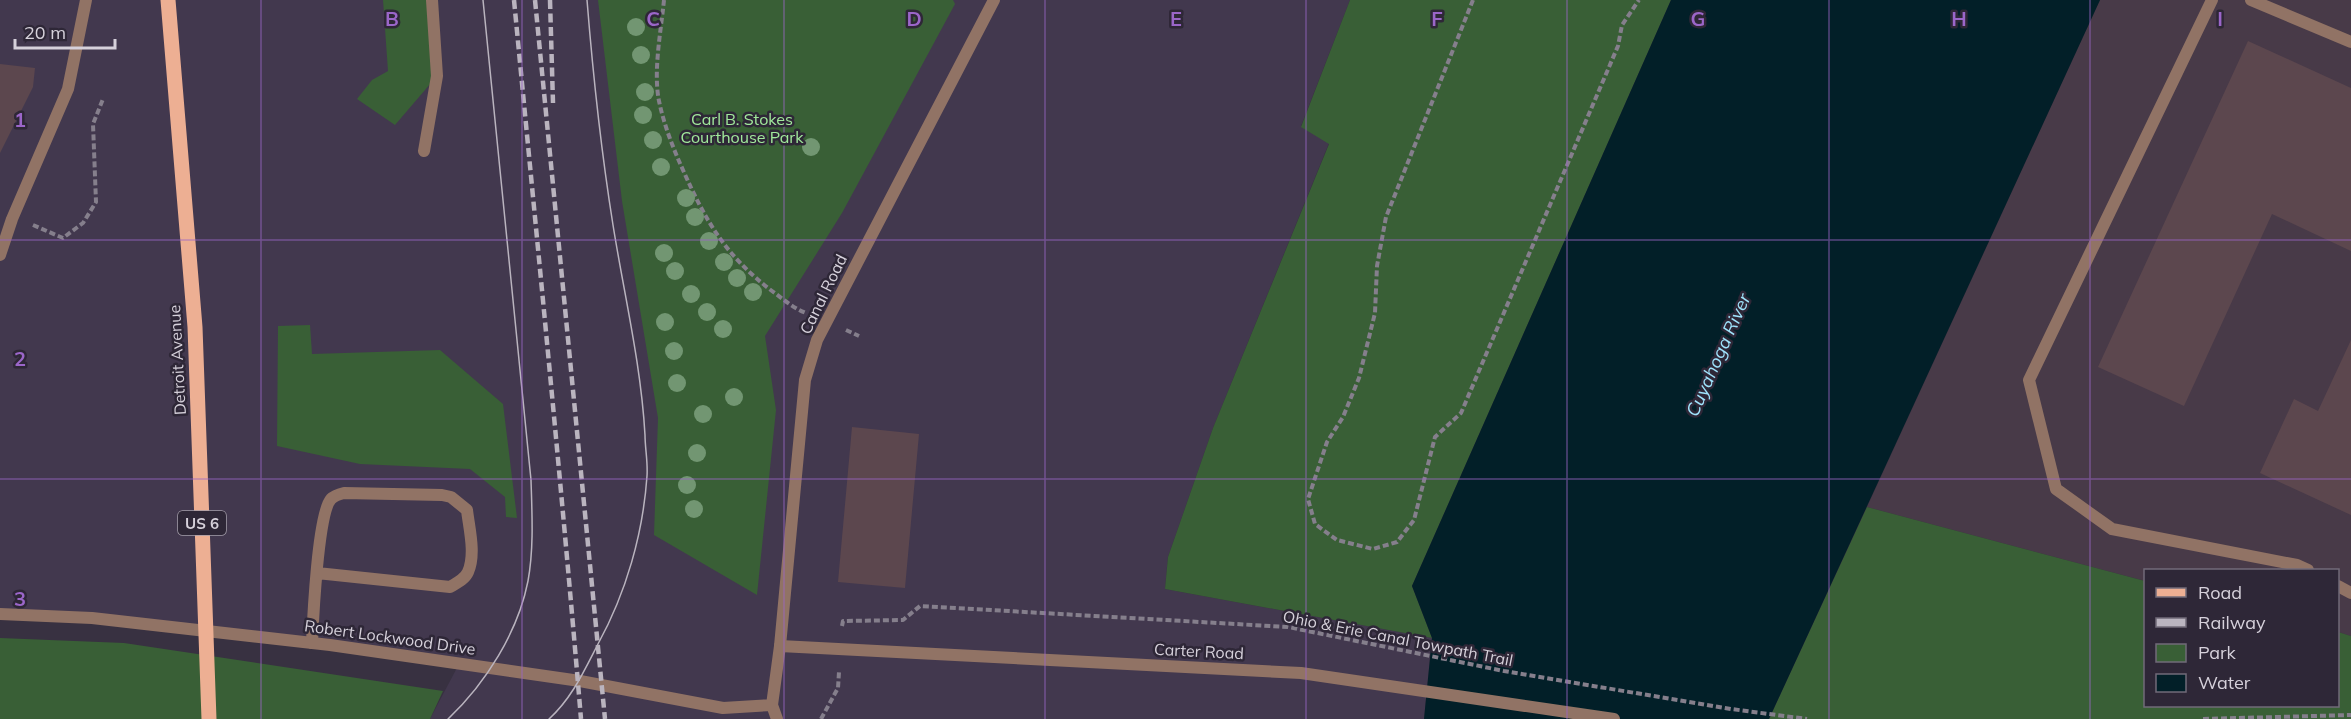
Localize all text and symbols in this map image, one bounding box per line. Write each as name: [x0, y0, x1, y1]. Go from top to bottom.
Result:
text: B: [385, 6, 399, 31]
text: C: [646, 6, 660, 31]
text: D: [906, 6, 922, 31]
text: E: [1170, 6, 1182, 31]
text: F: [1431, 6, 1443, 31]
text: G: [1691, 6, 1705, 31]
text: H: [1951, 6, 1967, 31]
text: I: [2217, 6, 2223, 31]
scale bar: [15, 12, 116, 50]
text: 20 m: [24, 21, 66, 44]
text: 1: [14, 107, 26, 132]
park label: Carl B. Stokes Courthouse Park: [681, 109, 804, 147]
street label: Canal Road: [795, 251, 851, 337]
water label: Cuyahoga River: [1681, 289, 1756, 420]
street label: Detroit Avenue: [164, 304, 190, 416]
text: 2: [14, 346, 26, 371]
road number: US 6: [178, 511, 226, 535]
legend: [2144, 569, 2339, 707]
text: Road: [2198, 581, 2242, 604]
text: 3: [14, 586, 26, 611]
street label: Ohio & Erie Canal Towpath Trail: [1281, 606, 1515, 670]
text: Railway: [2198, 611, 2266, 634]
street label: Robert Lockwood Drive: [303, 615, 477, 659]
street label: Carter Road: [1154, 639, 1244, 663]
text: Park: [2198, 641, 2237, 664]
text: Water: [2198, 671, 2251, 694]

